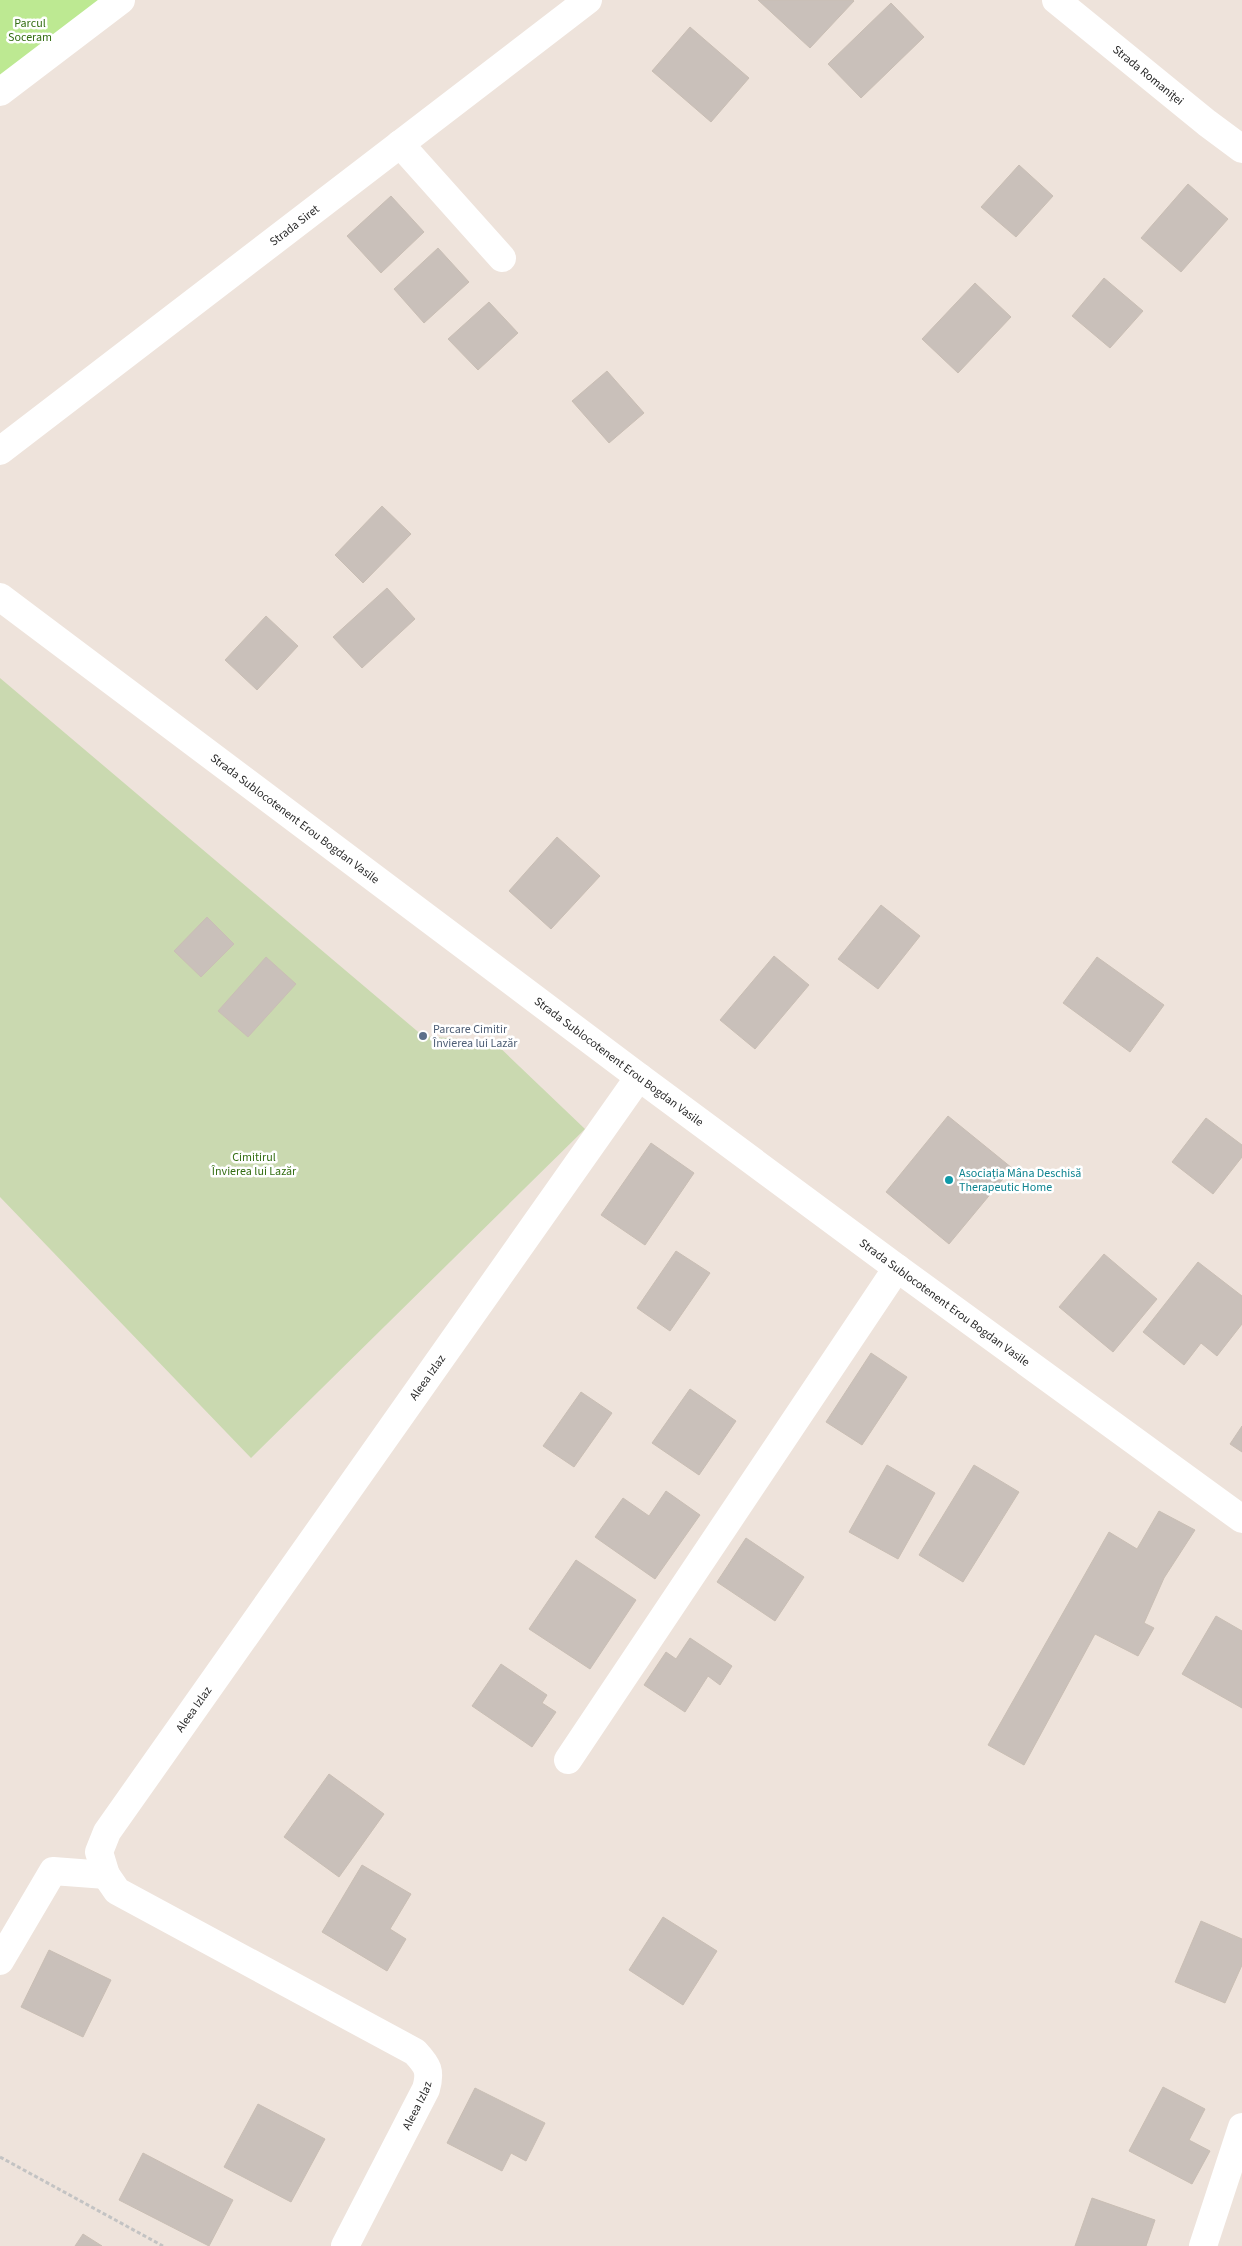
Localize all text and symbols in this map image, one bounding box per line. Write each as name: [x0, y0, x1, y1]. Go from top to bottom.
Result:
park label: Parcul Soceram: [8, 15, 52, 46]
street label: Strada Romaniței: [1109, 42, 1187, 110]
street label: Strada Siret: [266, 201, 323, 250]
street label: Strada Sublocotenent Erou Bogdan Vasile: [207, 750, 383, 888]
street label: Strada Sublocotenent Erou Bogdan Vasile: [531, 993, 707, 1131]
place label: Parcare Cimitir Învierea lui Lazăr: [432, 1021, 518, 1052]
marker: Parcare Cimitir Învierea lui Lazăr: [417, 1030, 429, 1042]
park label: Cimitirul Învierea lui Lazăr: [211, 1149, 297, 1180]
place label: Asociația Mâna Deschisă Therapeutic Home: [959, 1165, 1081, 1196]
marker: Asociația Mâna Deschisă Therapeutic Home: [943, 1174, 955, 1186]
street label: Strada Sublocotenent Erou Bogdan Vasile: [856, 1235, 1033, 1371]
street label: Aleea Izlaz: [406, 1351, 450, 1404]
street label: Aleea Izlaz: [172, 1683, 216, 1736]
street label: Aleea Izlaz: [398, 2080, 437, 2133]

